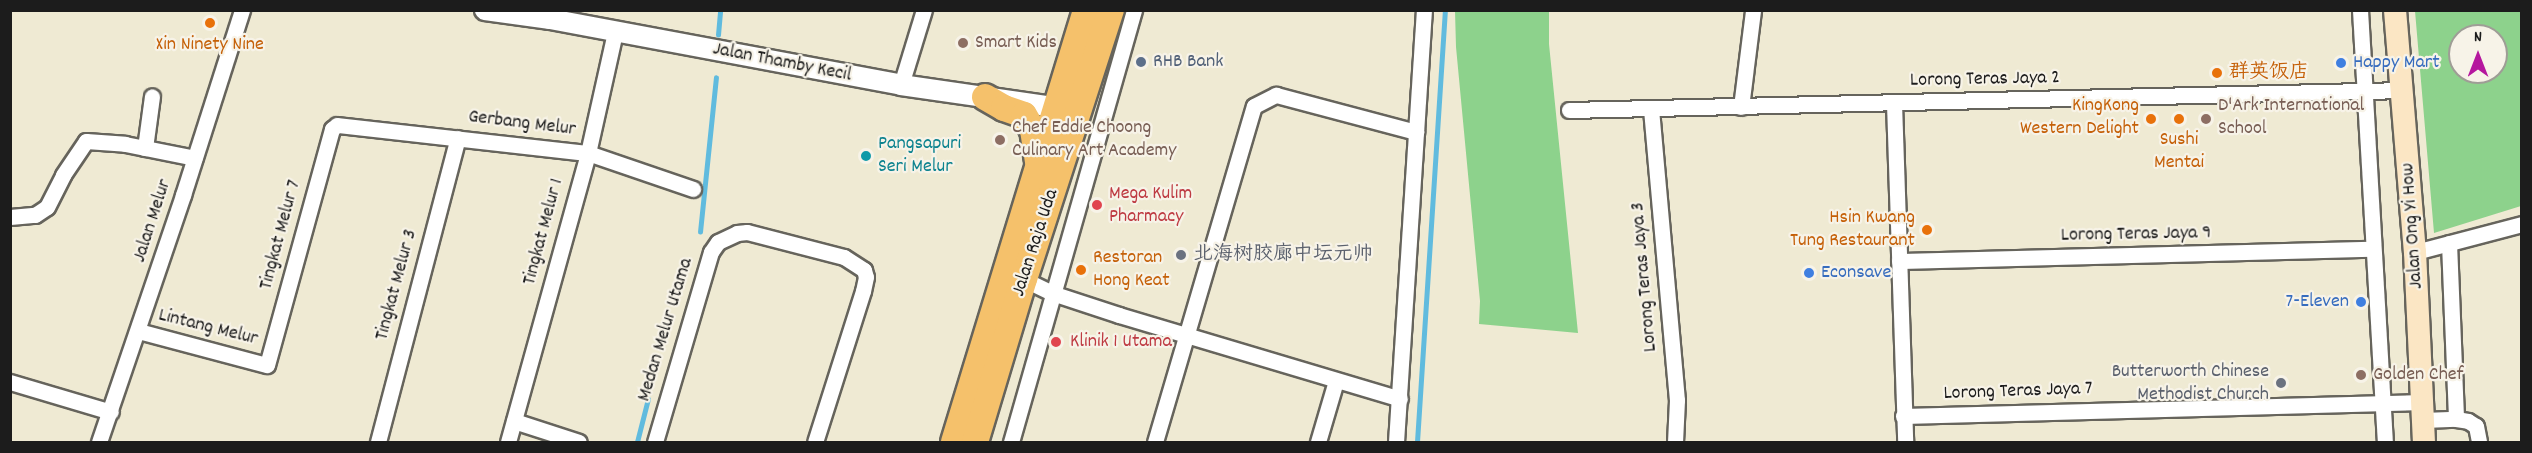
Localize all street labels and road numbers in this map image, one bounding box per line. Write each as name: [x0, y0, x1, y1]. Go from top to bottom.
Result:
street label: Jalan Thamby Kecil: [711, 38, 853, 88]
street label: Lorong Teras Jaya 2: [1910, 67, 2060, 93]
street label: Gerbang Melur: [467, 105, 577, 143]
street label: Jalan Ong Yi How: [2397, 162, 2429, 290]
street label: Jalan Melur: [128, 176, 178, 266]
street label: Tingkat Melur 1: [518, 176, 570, 288]
street label: Tingkat Melur 7: [255, 177, 307, 293]
street label: Jalan Raja Uda: [1007, 186, 1065, 300]
street label: Lorong Teras Jaya 3: [1627, 201, 1663, 353]
street label: Lorong Teras Jaya 9: [2061, 222, 2211, 248]
street label: Tingkat Melur 3: [371, 227, 423, 343]
street label: Medan Melur Utama: [633, 255, 699, 405]
street label: Lintang Melur: [156, 304, 260, 352]
street label: Lorong Teras Jaya 7: [1943, 377, 2093, 407]

